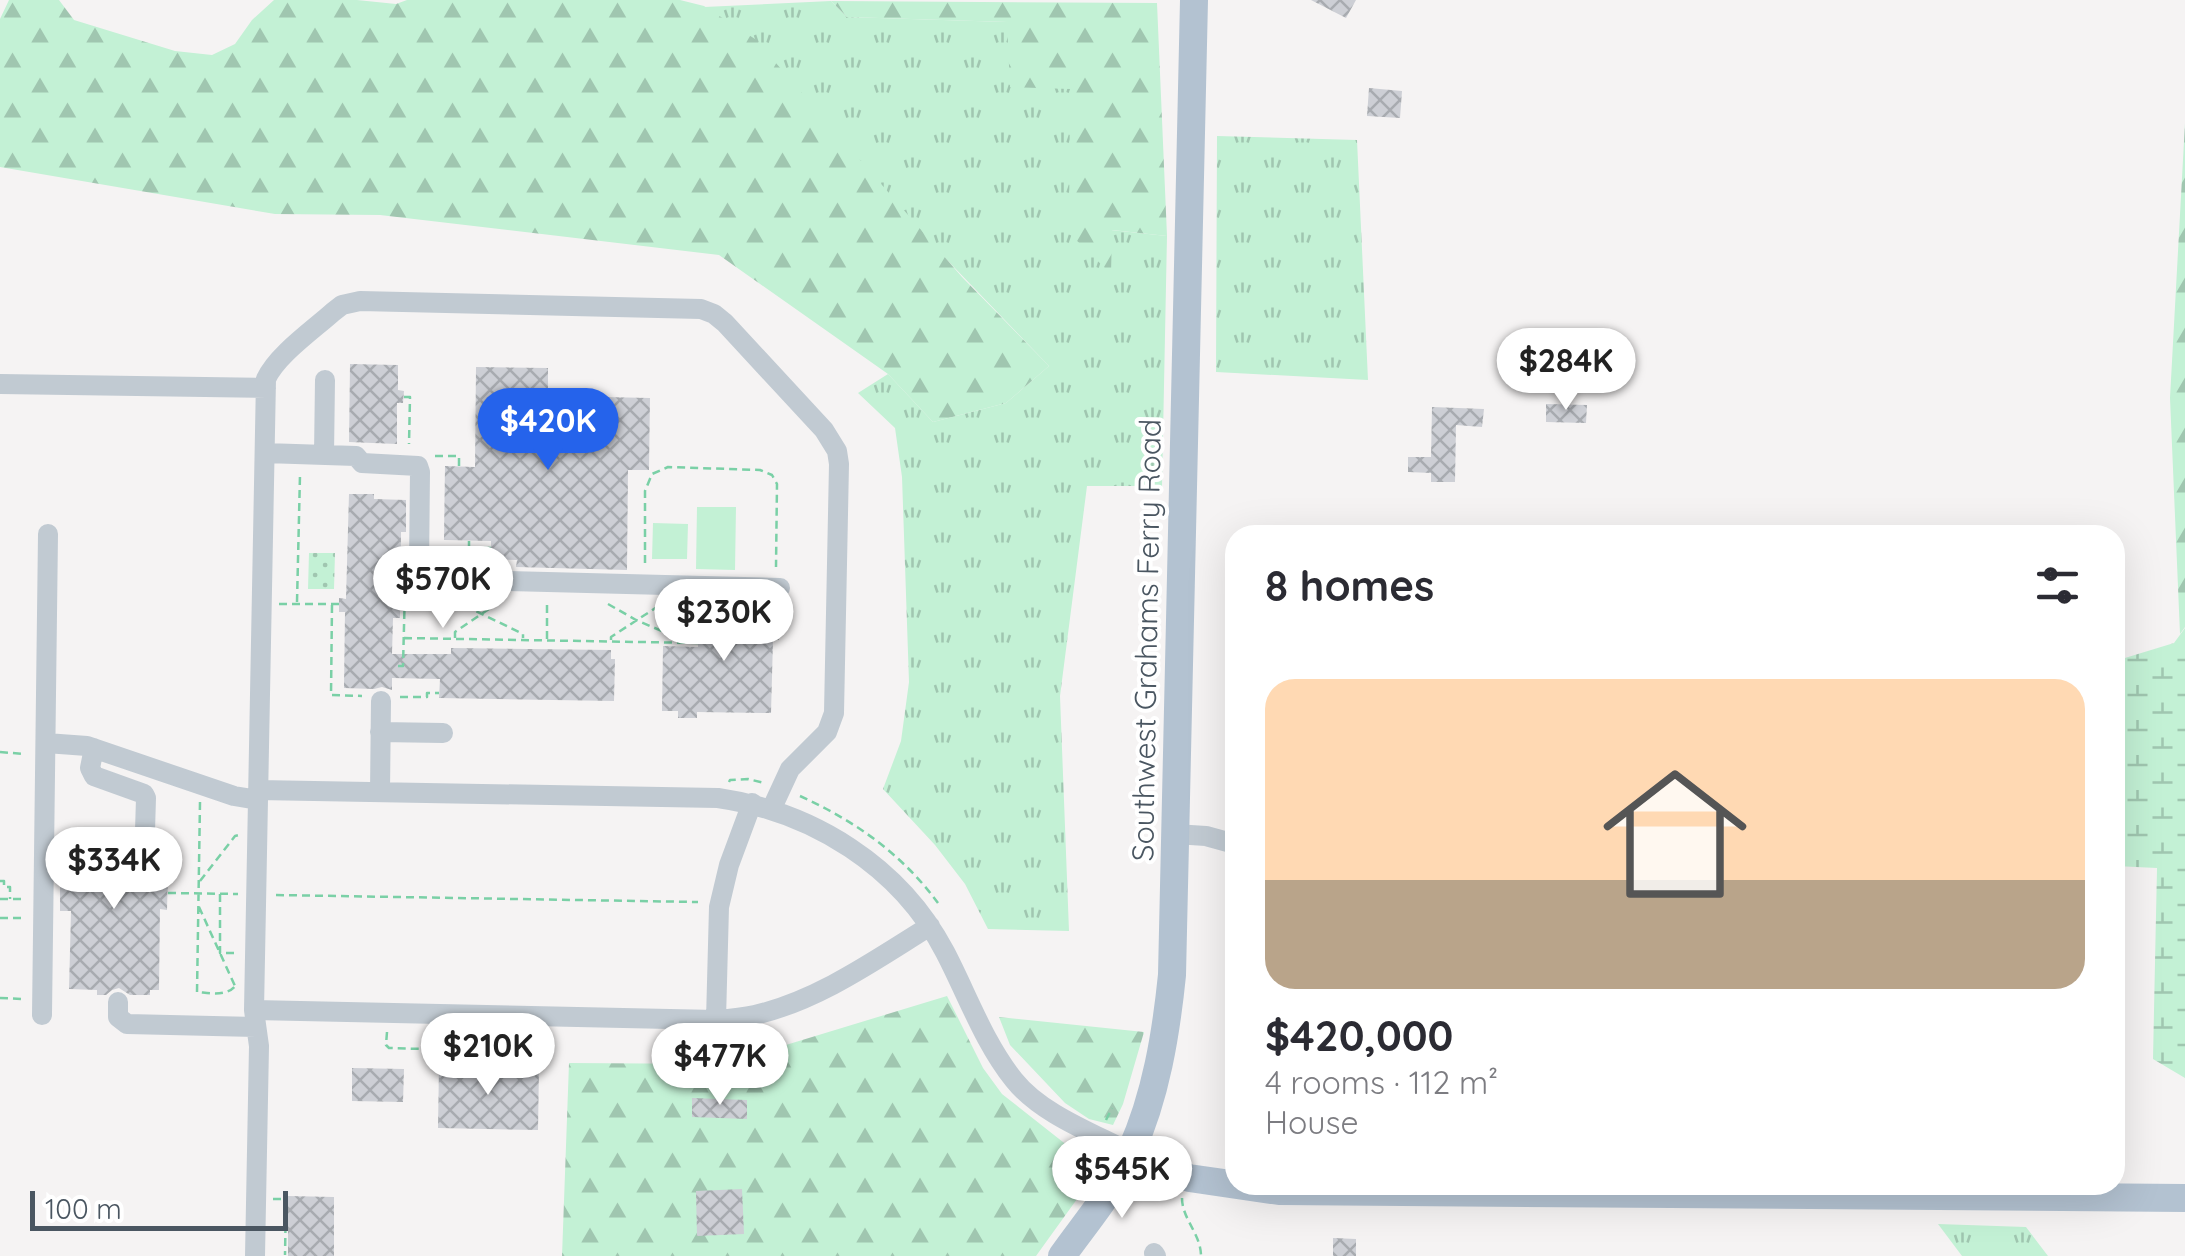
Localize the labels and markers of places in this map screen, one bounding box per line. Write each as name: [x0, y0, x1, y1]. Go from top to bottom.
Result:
pin: $284K: [1496, 328, 1636, 413]
pin: $420K: [478, 388, 618, 473]
pin: $570K: [373, 546, 513, 631]
pin: $230K: [654, 579, 794, 664]
pin: $334K: [44, 827, 184, 912]
pin: $210K: [418, 1013, 558, 1098]
pin: $477K: [650, 1023, 790, 1108]
pin: $545K: [1052, 1136, 1192, 1221]

